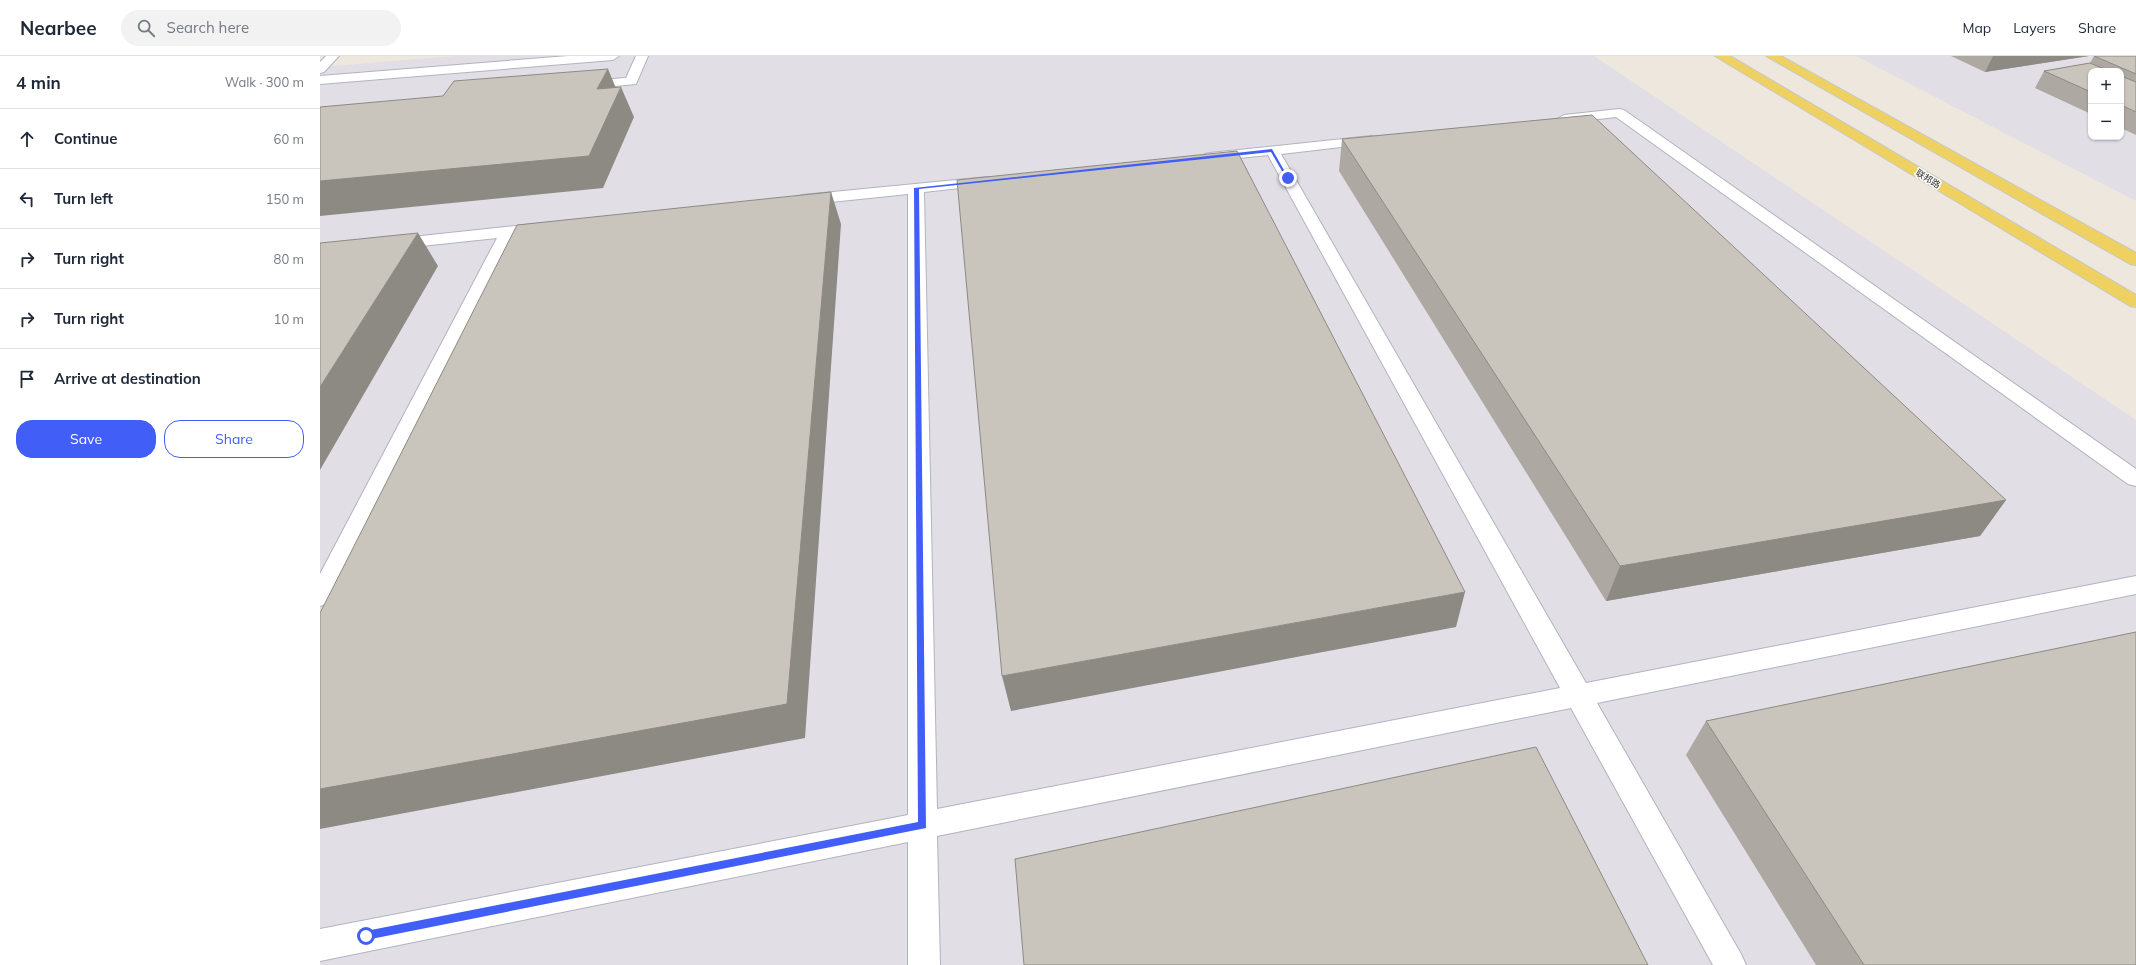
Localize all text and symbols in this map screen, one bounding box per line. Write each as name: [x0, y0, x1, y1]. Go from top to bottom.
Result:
search box: [121, 10, 401, 46]
text: Nearbee: [20, 16, 97, 40]
icon: search: [135, 17, 157, 39]
text: Search here: [167, 18, 249, 37]
text: Map: [1962, 19, 1991, 37]
text: Layers: [2013, 19, 2056, 37]
text: Share: [2078, 19, 2116, 37]
map controls: [2088, 68, 2124, 140]
button: +: [2088, 68, 2124, 104]
text: 4 min: [16, 72, 61, 93]
text: Walk · 300 m: [225, 74, 304, 90]
button: −: [2088, 104, 2124, 140]
icon: ahead: [16, 128, 38, 150]
text: Continue: [54, 129, 117, 148]
text: 60 m: [274, 131, 304, 147]
street label: 联邦路: [1914, 167, 1943, 190]
route end: [1279, 169, 1297, 187]
icon: left: [16, 188, 38, 210]
text: Turn left: [54, 189, 113, 208]
text: 150 m: [266, 191, 304, 207]
icon: right: [16, 248, 38, 270]
text: Turn right: [54, 249, 124, 268]
text: 80 m: [274, 251, 304, 267]
icon: right: [16, 308, 38, 330]
text: Turn right: [54, 309, 124, 328]
text: 10 m: [274, 311, 304, 327]
icon: arrive: [16, 368, 38, 390]
text: Arrive at destination: [54, 369, 201, 388]
button: Save: [16, 420, 156, 458]
button: Share: [164, 420, 304, 458]
route start: [357, 927, 375, 945]

